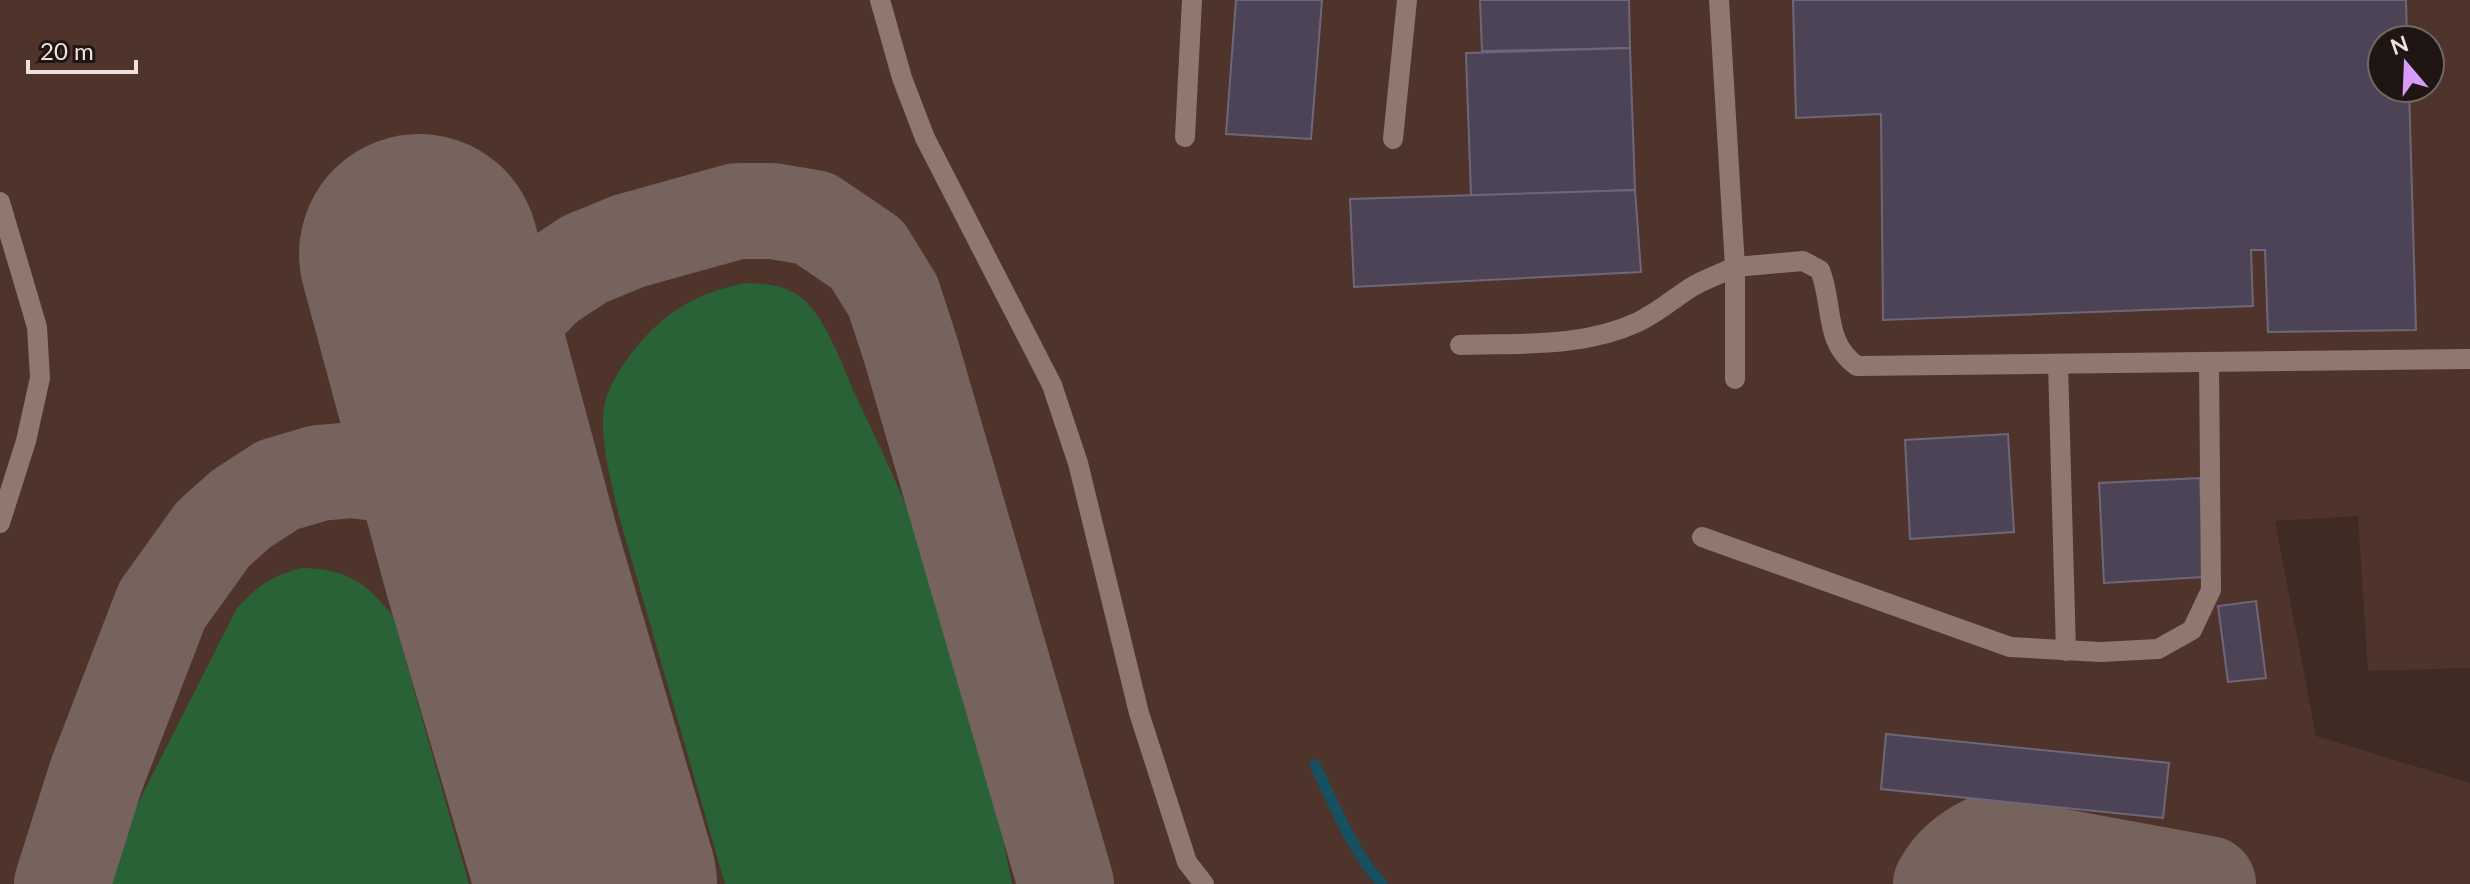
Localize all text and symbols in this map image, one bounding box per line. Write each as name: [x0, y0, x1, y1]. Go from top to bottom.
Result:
scale bar: [28, 24, 136, 74]
north arrow: [2366, 24, 2446, 104]
text: N: [2387, 29, 2412, 60]
text: 20 m: [40, 36, 94, 65]

